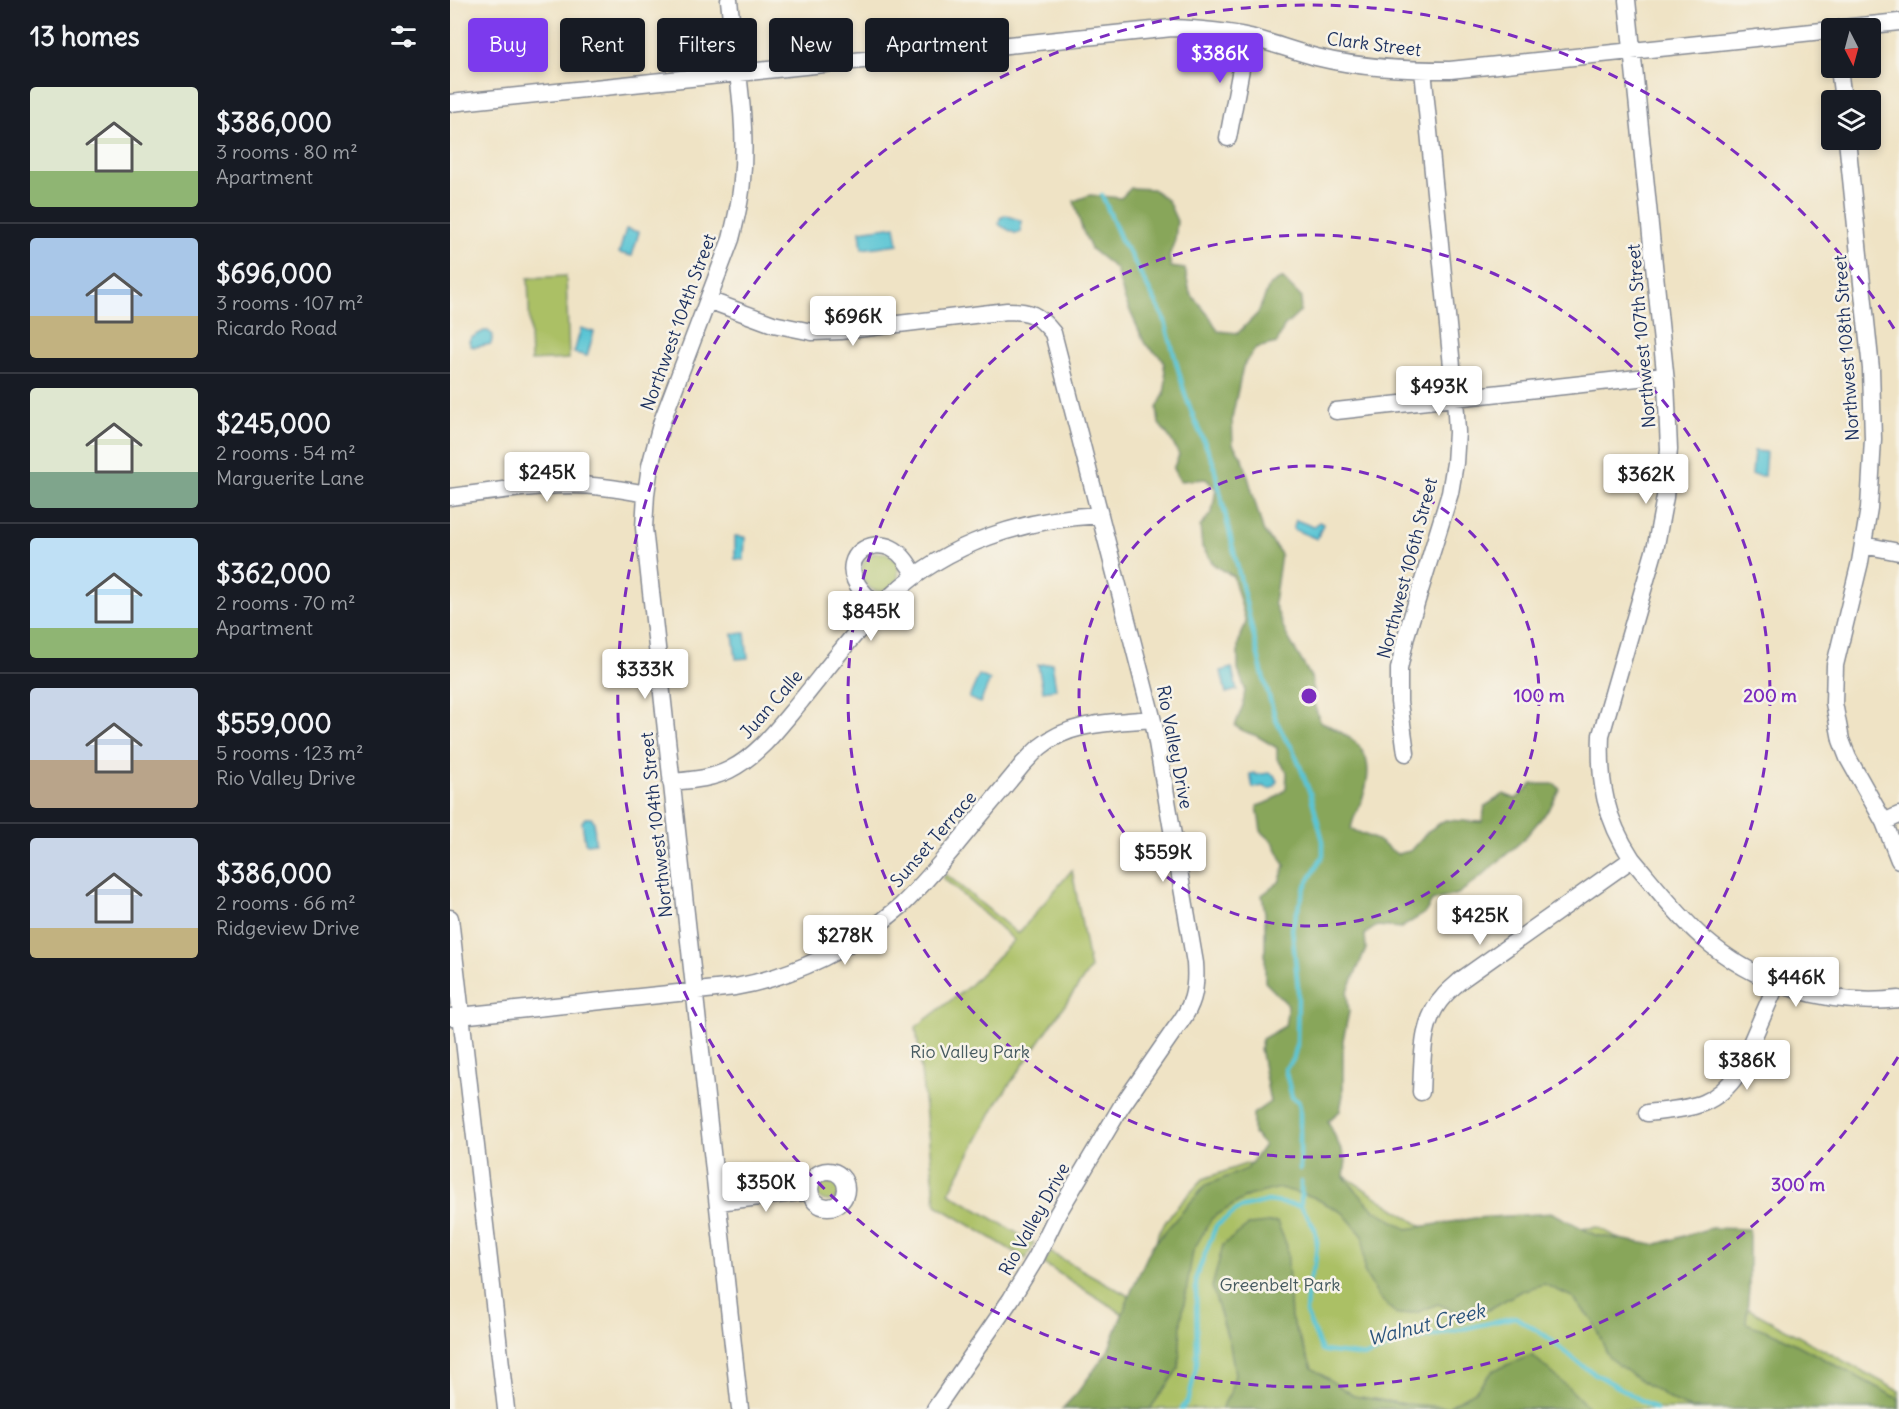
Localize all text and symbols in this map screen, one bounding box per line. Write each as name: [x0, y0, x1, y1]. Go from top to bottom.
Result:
chip: Buy: [468, 18, 548, 72]
chip: Rent: [560, 18, 645, 72]
chip: Filters: [657, 18, 757, 72]
chip: New: [769, 18, 853, 72]
chip: Apartment: [865, 18, 1009, 72]
north arrow: [1821, 18, 1881, 78]
map controls: [1821, 18, 1881, 150]
text: 13 homes: [30, 20, 140, 53]
icon: filters: [387, 20, 420, 53]
street label: Clark Street: [1325, 27, 1423, 61]
pin: $386K: [1178, 33, 1262, 84]
text: $386K: [1191, 40, 1249, 65]
button: layers: [1821, 90, 1881, 150]
text: $386,000: [216, 106, 332, 139]
icon: home: [78, 111, 150, 183]
text: 3 rooms · 80 m²: [216, 139, 358, 164]
text: Apartment: [216, 164, 313, 189]
street label: Northwest 104th Street: [635, 230, 721, 414]
street label: Northwest 107th Street: [1621, 243, 1661, 429]
street label: Northwest 108th Street: [1828, 254, 1864, 442]
text: $696,000: [216, 257, 332, 290]
icon: home: [78, 262, 150, 334]
text: 3 rooms · 107 m²: [216, 290, 364, 315]
pin: $696K: [811, 296, 895, 347]
text: $696K: [824, 303, 882, 328]
text: Ricardo Road: [216, 315, 337, 340]
pin: $493K: [1397, 366, 1481, 417]
text: $493K: [1410, 373, 1468, 398]
text: $245,000: [216, 407, 331, 440]
icon: home: [78, 412, 150, 484]
text: 2 rooms · 54 m²: [216, 440, 356, 465]
pin: $245K: [505, 452, 589, 503]
pin: $362K: [1604, 454, 1688, 505]
text: $245K: [518, 459, 576, 484]
text: $362K: [1617, 461, 1675, 486]
text: Marguerite Lane: [216, 465, 364, 490]
street label: Northwest 106th Street: [1372, 475, 1442, 661]
text: $362,000: [216, 557, 331, 590]
icon: home: [78, 562, 150, 634]
text: 2 rooms · 70 m²: [216, 590, 356, 615]
pin: $845K: [829, 591, 913, 642]
text: $845K: [842, 598, 900, 623]
text: Apartment: [216, 615, 313, 640]
pin: $333K: [603, 649, 687, 700]
text: $333K: [616, 656, 674, 681]
street label: Juan Calle: [735, 665, 807, 743]
street label: Rio Valley Drive: [1152, 683, 1198, 811]
text: 100 m: [1514, 684, 1565, 707]
text: 200 m: [1743, 684, 1797, 707]
centre of rings: [1299, 686, 1319, 706]
text: $559,000: [216, 707, 332, 740]
icon: home: [78, 712, 150, 784]
street label: Northwest 104th Street: [635, 731, 677, 919]
text: 5 rooms · 123 m²: [216, 740, 363, 765]
text: Rio Valley Drive: [216, 765, 355, 790]
street label: Sunset Terrace: [885, 786, 981, 892]
pin: $559K: [1121, 832, 1205, 883]
text: $559K: [1134, 839, 1192, 864]
text: $386,000: [216, 857, 332, 890]
icon: home: [78, 862, 150, 934]
text: 2 rooms · 66 m²: [216, 890, 356, 915]
pin: $425K: [1438, 895, 1522, 946]
text: $425K: [1451, 902, 1509, 927]
text: Ridgeview Drive: [216, 915, 360, 940]
pin: $278K: [803, 915, 887, 966]
text: $278K: [817, 922, 873, 947]
pin: $446K: [1754, 957, 1838, 1008]
text: $446K: [1767, 964, 1825, 989]
park label: Rio Valley Park: [910, 1040, 1030, 1063]
pin: $386K: [1705, 1040, 1789, 1091]
text: $386K: [1718, 1047, 1776, 1072]
street label: Rio Valley Drive: [994, 1159, 1074, 1279]
pin: $350K: [724, 1162, 808, 1213]
text: $350K: [736, 1169, 796, 1194]
text: 300 m: [1771, 1173, 1825, 1196]
park label: Greenbelt Park: [1220, 1273, 1340, 1296]
water label: Walnut Creek: [1365, 1297, 1489, 1351]

